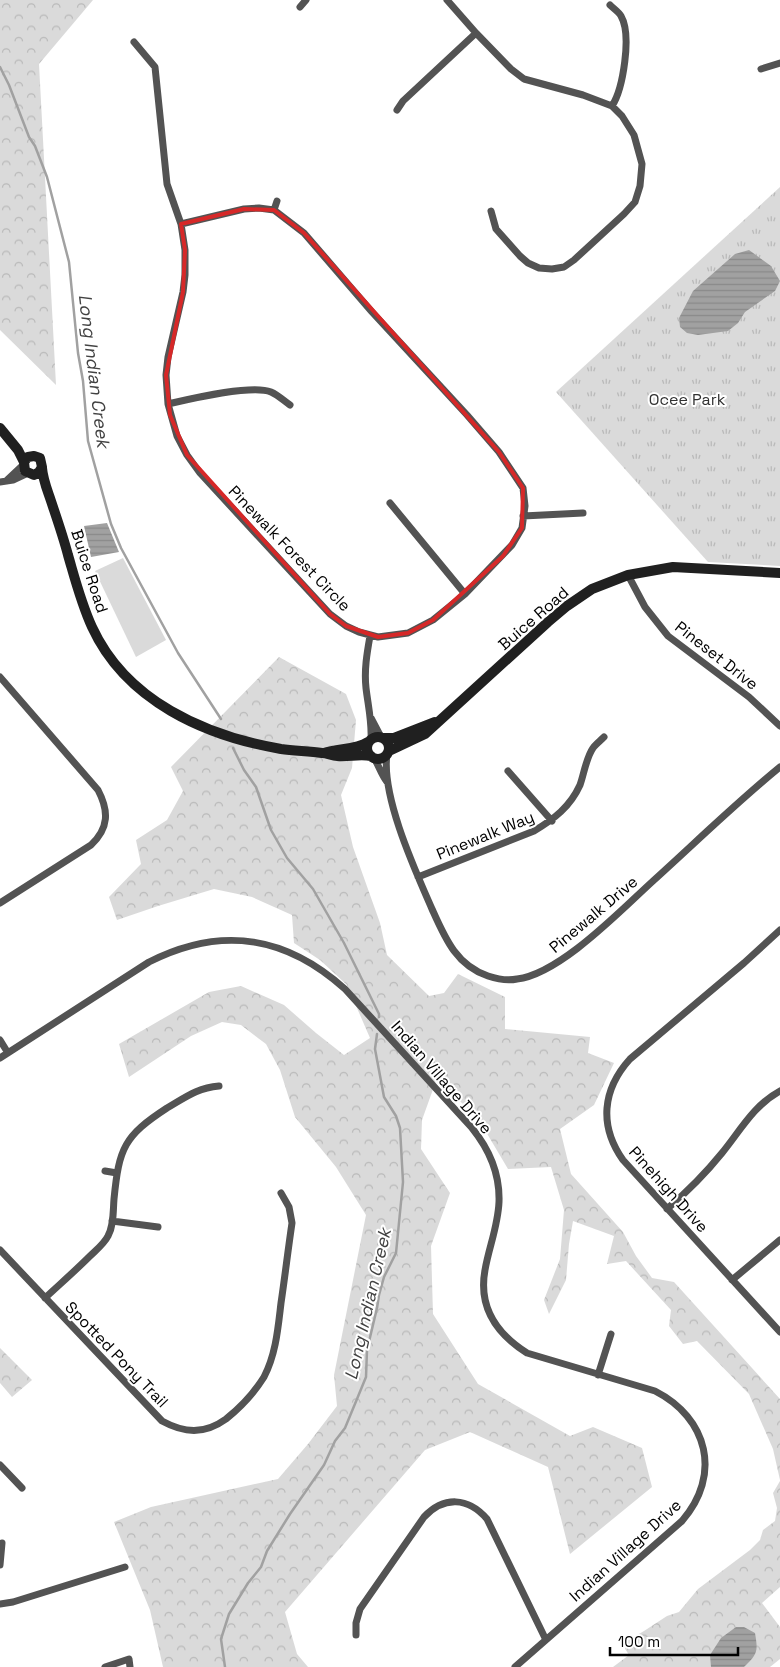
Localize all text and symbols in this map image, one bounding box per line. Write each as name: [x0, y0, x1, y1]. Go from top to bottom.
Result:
water label: Long Indian Creek: [74, 293, 116, 451]
park label: Ocee Park: [649, 389, 726, 410]
street label: Pinewalk Forest Circle: [224, 481, 355, 616]
street label: Buice Road: [66, 527, 113, 616]
street label: Buice Road: [494, 582, 573, 655]
street label: Pineset Drive: [671, 616, 763, 695]
street label: Pinewalk Way: [433, 806, 537, 865]
street label: Pinewalk Drive: [545, 871, 642, 958]
street label: Indian Village Drive: [387, 1016, 497, 1138]
street label: Pinehigh Drive: [624, 1142, 713, 1237]
water label: Long Indian Creek: [339, 1224, 397, 1382]
street label: Spotted Pony Trail: [61, 1297, 173, 1412]
street label: Indian Village Drive: [565, 1494, 686, 1606]
scale bar: [610, 1624, 738, 1656]
text: 100 m: [618, 1632, 660, 1651]

